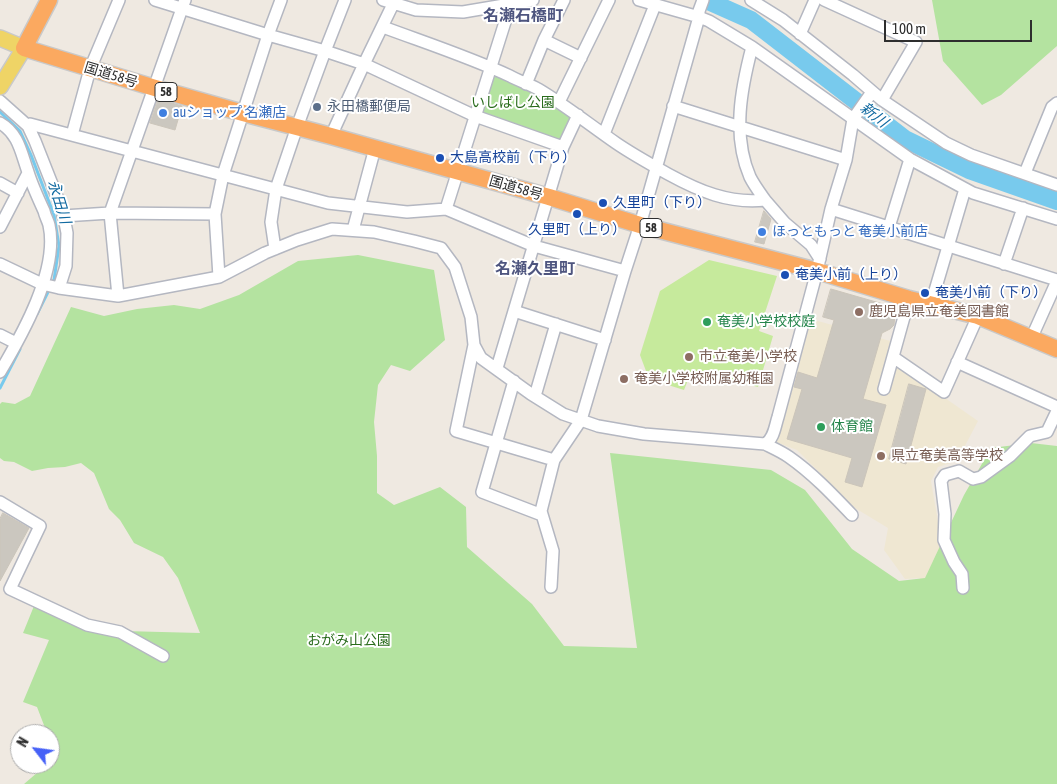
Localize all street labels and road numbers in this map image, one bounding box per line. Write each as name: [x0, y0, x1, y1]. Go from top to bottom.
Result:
street label: 国道58号: [82, 59, 140, 91]
road number: 58: [155, 82, 177, 101]
street label: 国道58号: [487, 172, 545, 204]
road number: 58: [640, 218, 662, 238]

